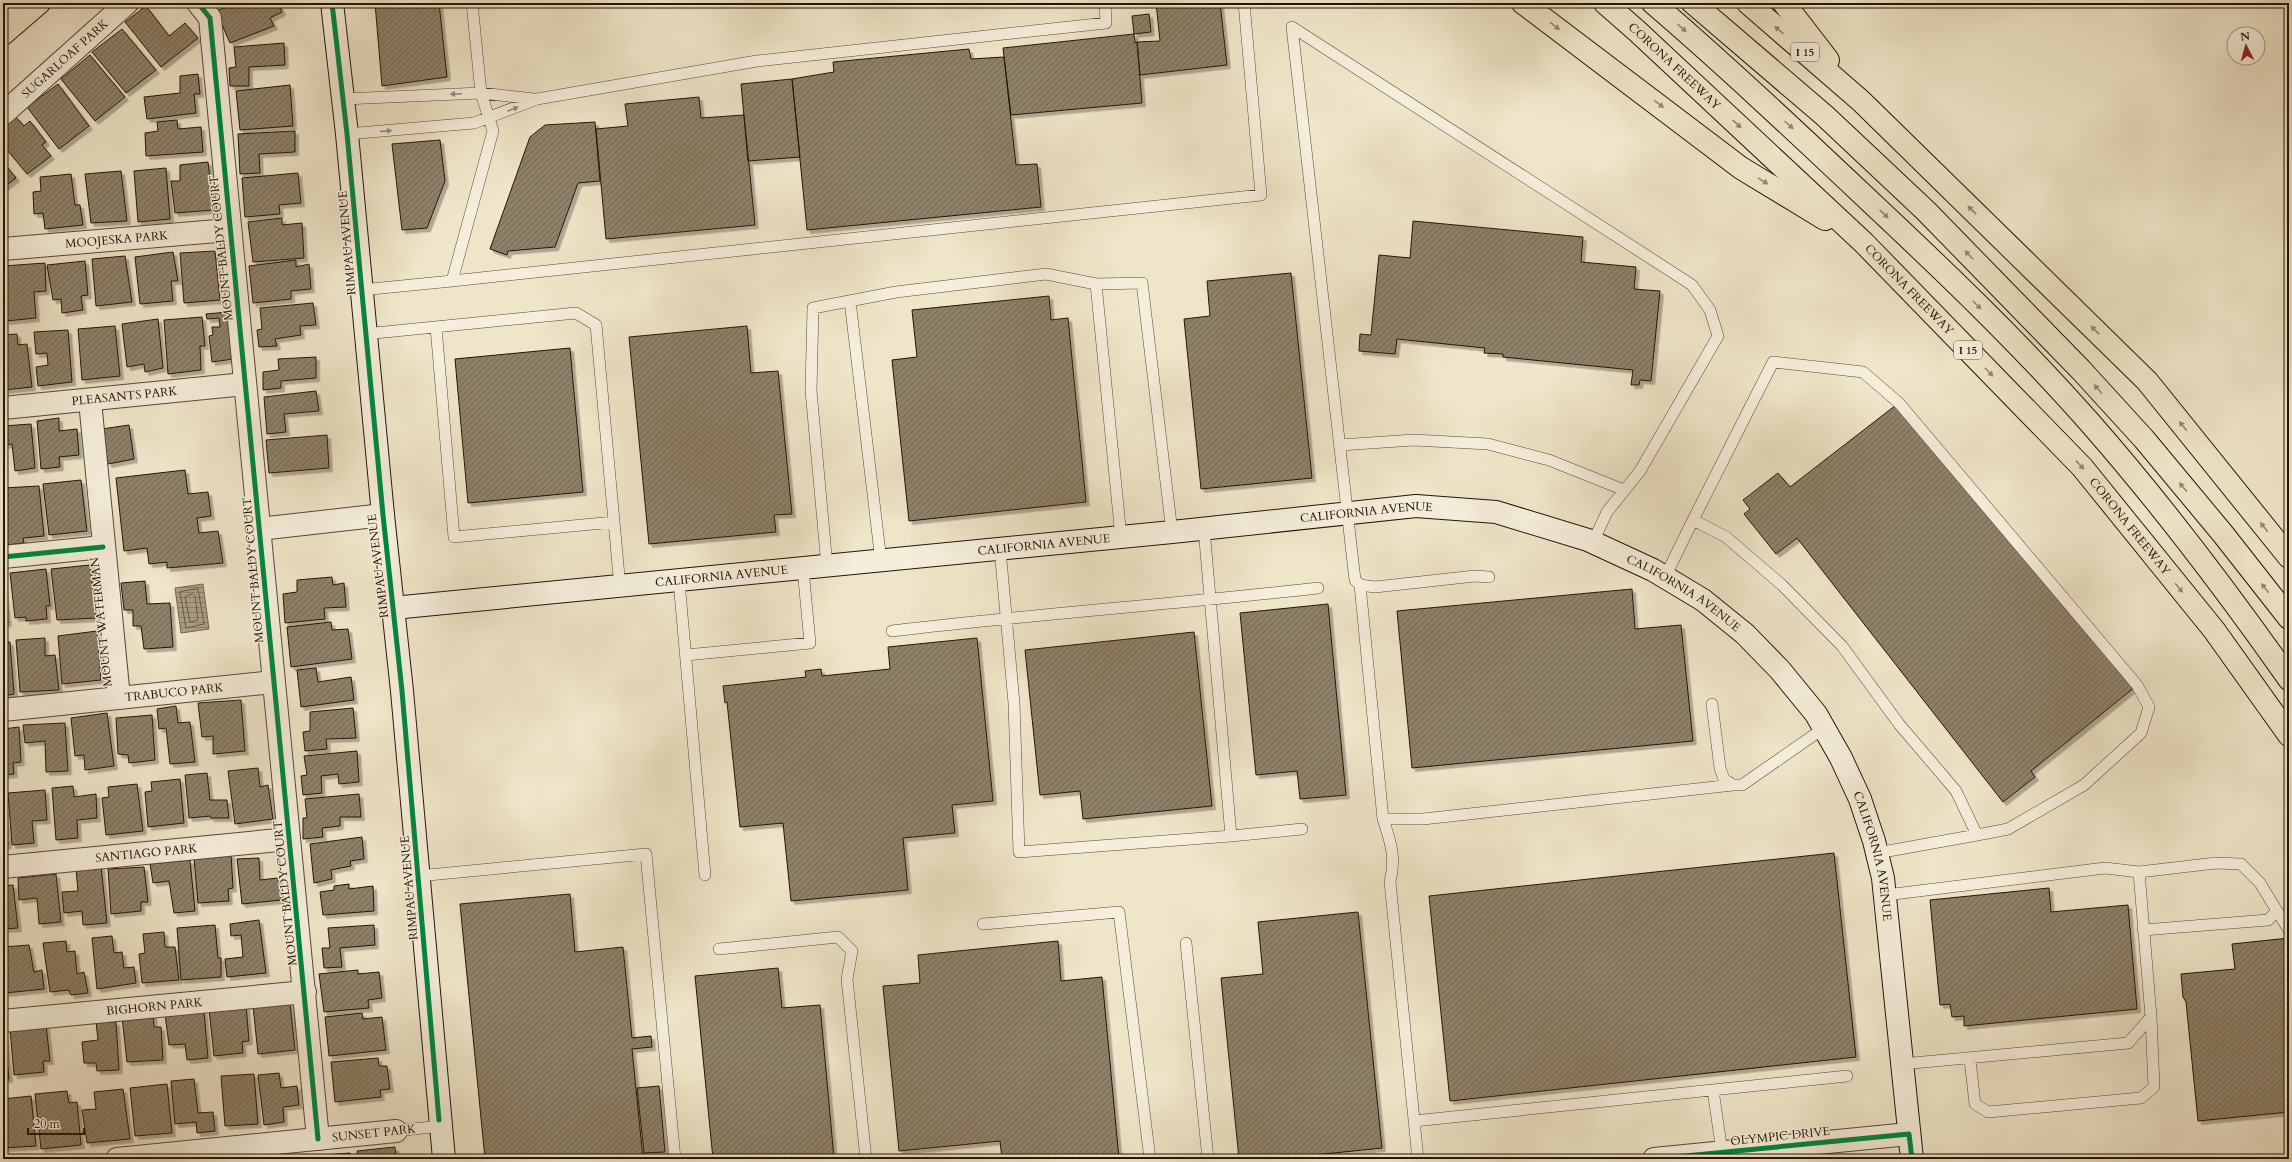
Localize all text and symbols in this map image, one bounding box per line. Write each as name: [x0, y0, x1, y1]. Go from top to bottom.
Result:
street label: SUGARLOAF PARK: [18, 15, 112, 102]
street label: CORONA FREEWAY: [1625, 19, 1724, 113]
one-way arrow: [1549, 22, 1560, 31]
one-way arrow: [1677, 24, 1688, 33]
one-way arrow: [1774, 25, 1784, 34]
north arrow: [2226, 26, 2266, 66]
text: N: [2239, 29, 2251, 45]
road number: I 15: [1791, 43, 1819, 61]
one-way arrow: [450, 91, 462, 98]
one-way arrow: [1653, 100, 1664, 108]
one-way arrow: [507, 105, 519, 111]
one-way arrow: [1732, 119, 1742, 129]
one-way arrow: [1784, 121, 1794, 130]
one-way arrow: [380, 127, 392, 134]
street label: MOUNT BALDY COURT: [205, 174, 237, 321]
one-way arrow: [1758, 177, 1768, 185]
street label: RIMPAU AVENUE: [334, 190, 360, 296]
one-way arrow: [1967, 205, 1977, 215]
one-way arrow: [1879, 209, 1889, 219]
street label: MOOJESKA PARK: [65, 227, 169, 252]
street label: CORONA FREEWAY: [1861, 241, 1957, 338]
one-way arrow: [1964, 250, 1974, 260]
one-way arrow: [1972, 300, 1982, 310]
one-way arrow: [2090, 326, 2100, 335]
road number: I 15: [1954, 341, 1982, 359]
one-way arrow: [1984, 367, 1994, 377]
street label: PLEASANTS PARK: [71, 383, 178, 409]
one-way arrow: [2093, 384, 2102, 394]
one-way arrow: [2178, 420, 2187, 431]
one-way arrow: [2075, 460, 2084, 470]
street label: CORONA FREEWAY: [2086, 474, 2174, 578]
one-way arrow: [2179, 481, 2188, 492]
street label: MOUNT BALDY COURT: [239, 496, 267, 643]
street label: CALIFORNIA AVENUE: [1299, 498, 1433, 526]
street label: RIMPAU AVENUE: [364, 513, 392, 619]
one-way arrow: [2260, 522, 2269, 532]
street label: CALIFORNIA AVENUE: [977, 530, 1111, 559]
street label: CALIFORNIA AVENUE: [1624, 551, 1744, 635]
street label: MOUNT WATERMAN: [86, 556, 116, 688]
street label: CALIFORNIA AVENUE: [654, 562, 788, 590]
one-way arrow: [2175, 582, 2184, 593]
one-way arrow: [2261, 582, 2269, 593]
street label: TRABUCO PARK: [124, 679, 224, 705]
street label: CALIFORNIA AVENUE: [1849, 789, 1895, 921]
street label: MOUNT BALDY COURT: [269, 819, 301, 966]
street label: RIMPAU AVENUE: [396, 835, 422, 941]
street label: SANTIAGO PARK: [95, 840, 198, 866]
street label: BIGHORN PARK: [105, 994, 203, 1019]
scale bar: [28, 1110, 84, 1136]
text: 20 m: [34, 1116, 61, 1132]
street label: SUNSET PARK: [331, 1121, 417, 1145]
street label: OLYMPIC DRIVE: [1730, 1123, 1830, 1149]

